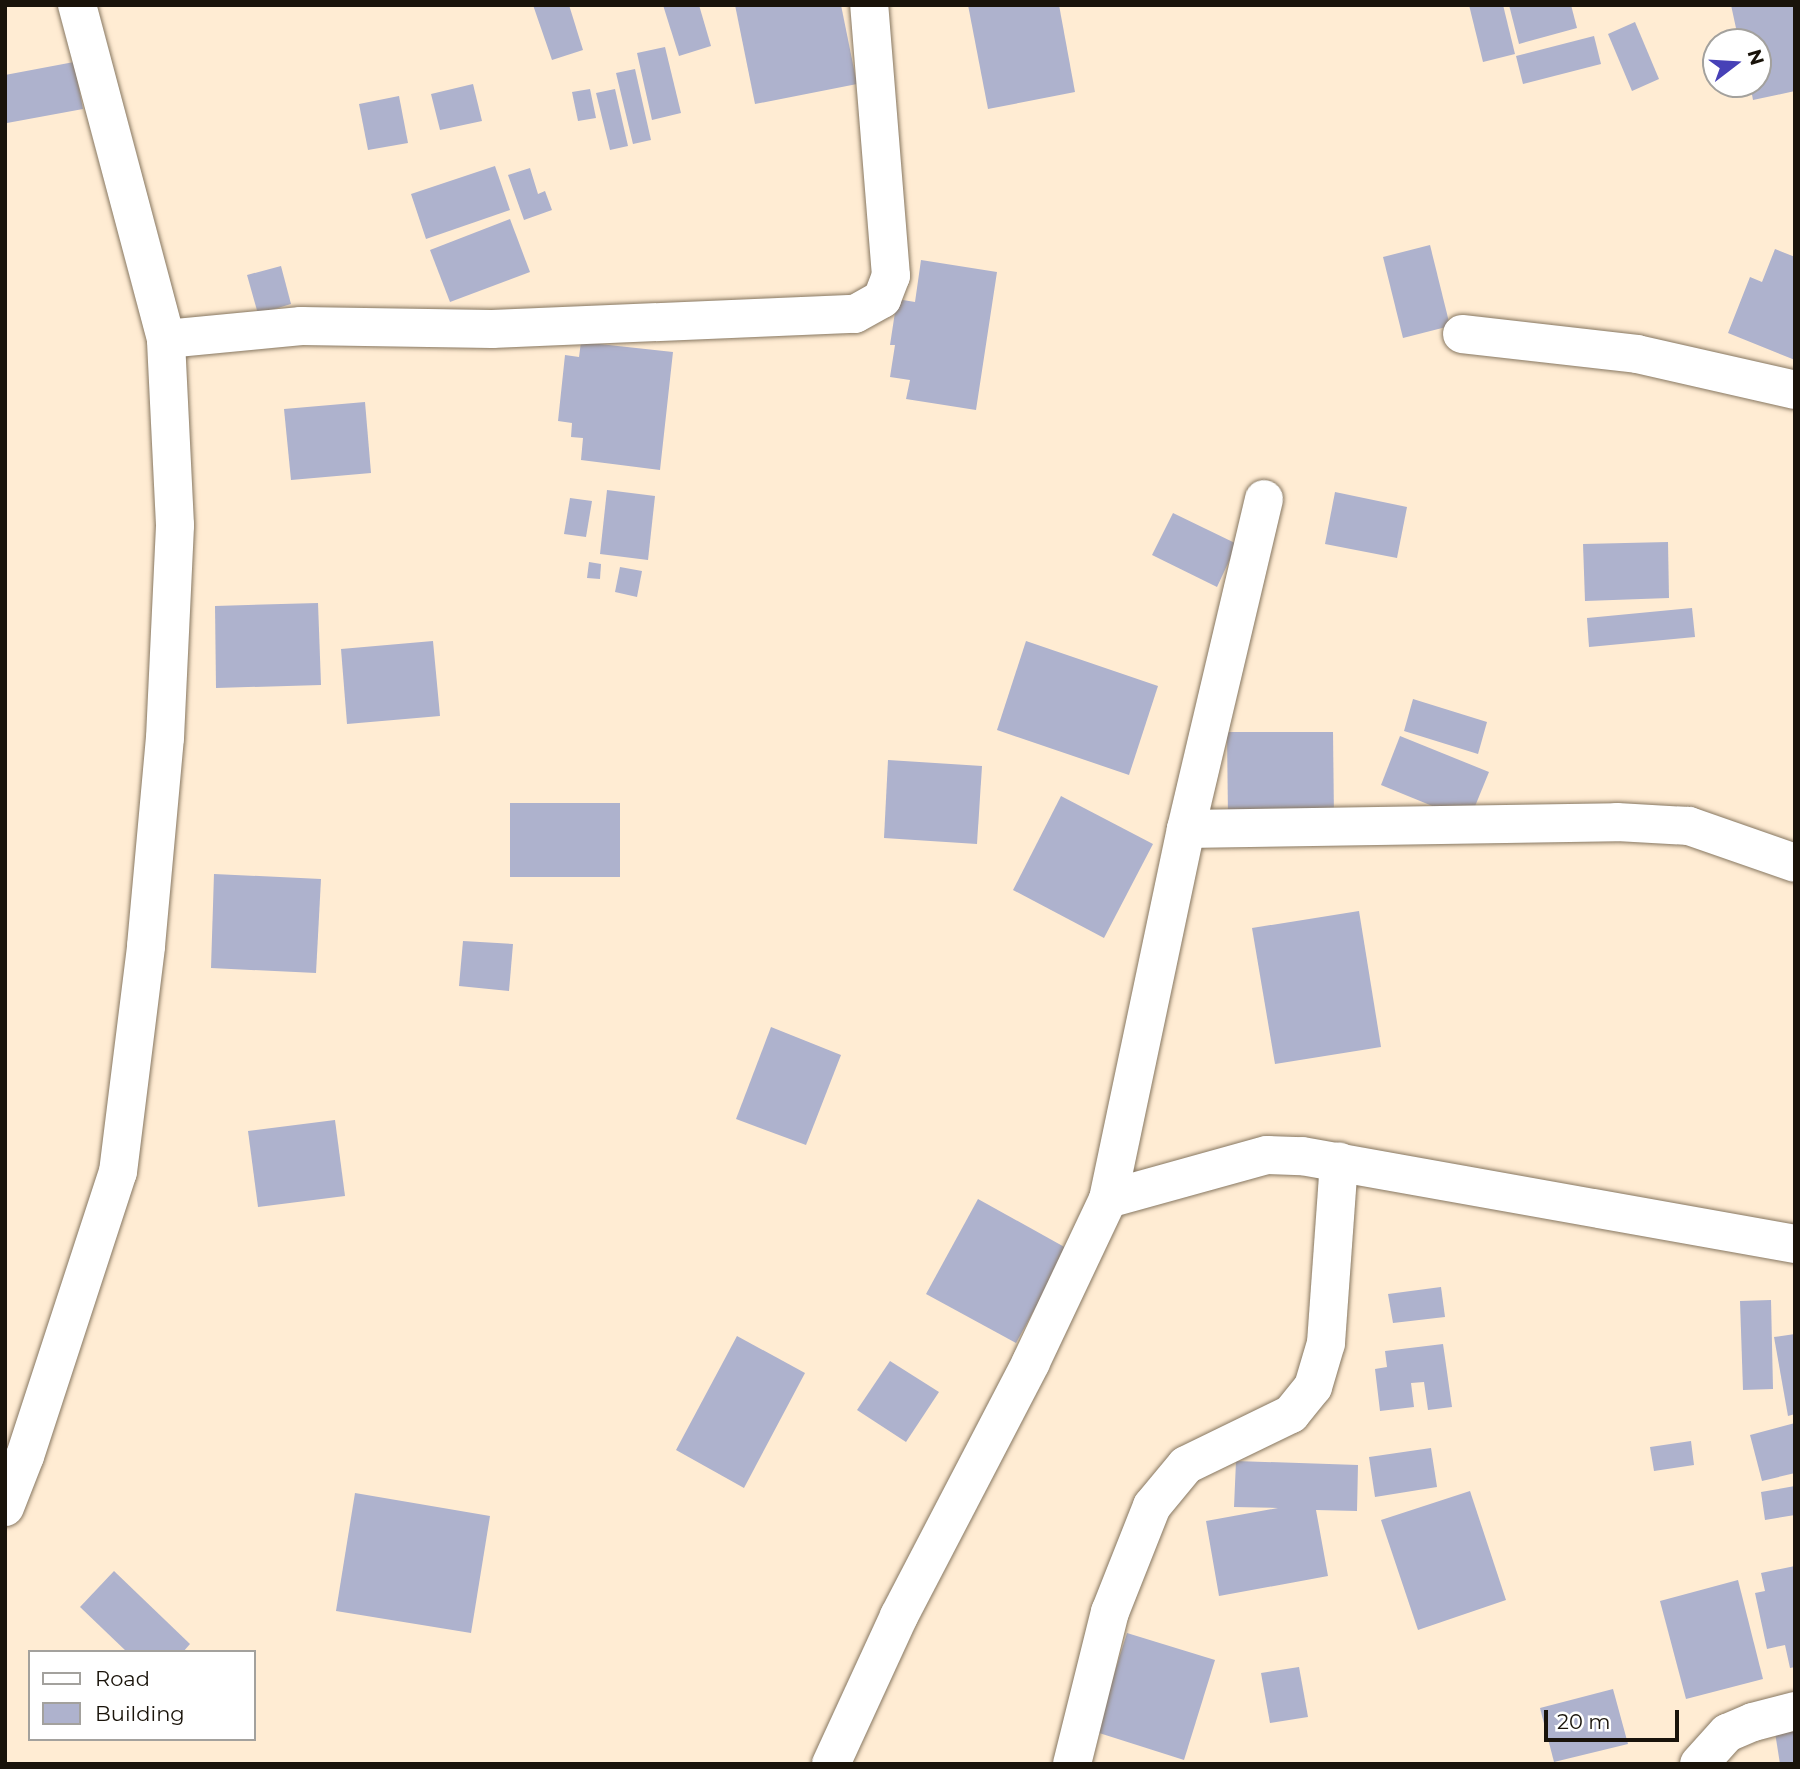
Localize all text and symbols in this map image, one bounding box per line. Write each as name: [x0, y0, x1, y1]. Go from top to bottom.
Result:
north arrow: [1702, 28, 1772, 98]
text: N: [1742, 47, 1769, 68]
legend: [28, 1650, 256, 1741]
text: Road: [95, 1666, 150, 1691]
scale bar: [1548, 1696, 1683, 1740]
text: Building: [95, 1701, 185, 1726]
text: 20 m: [1557, 1709, 1611, 1734]

